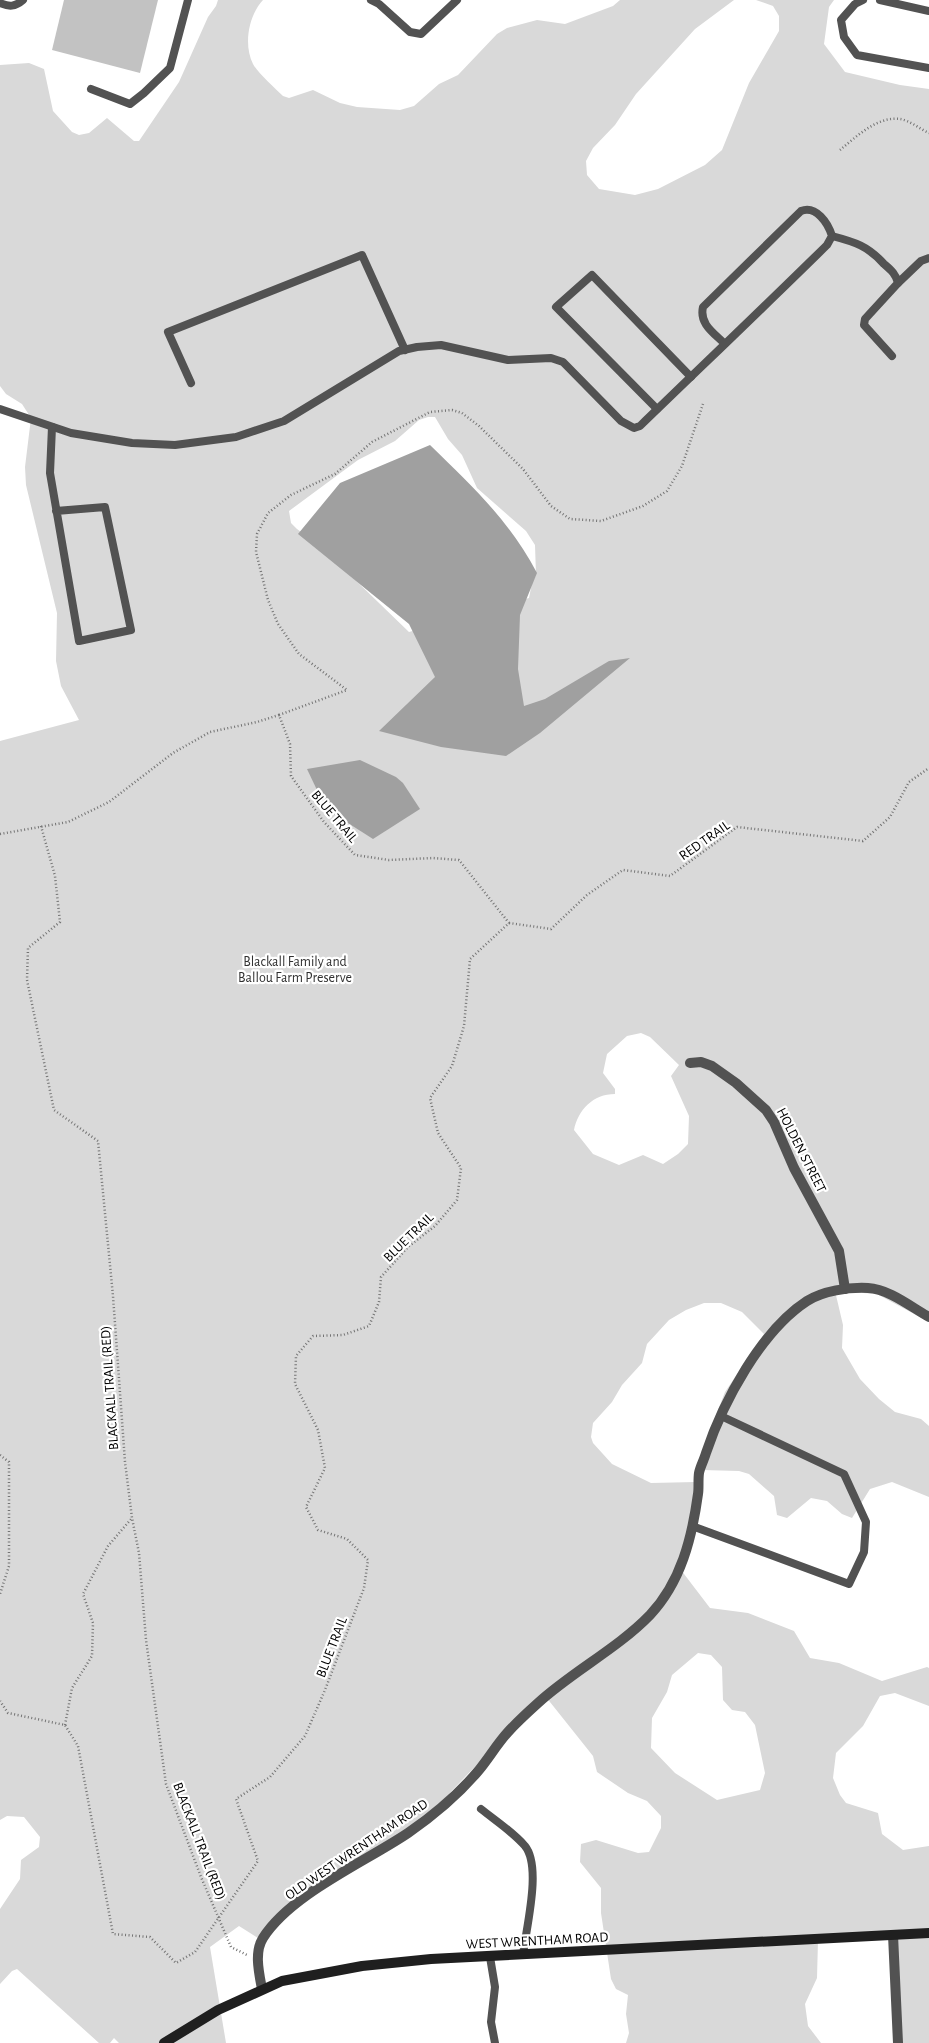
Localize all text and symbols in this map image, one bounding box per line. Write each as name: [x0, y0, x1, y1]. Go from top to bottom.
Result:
street label: BLUE TRAIL: [308, 788, 360, 846]
street label: RED TRAIL: [677, 818, 733, 863]
park label: Blackall Family and Ballou Farm Preserve: [238, 955, 352, 985]
street label: HOLDEN STREET: [774, 1106, 829, 1195]
street label: BLUE TRAIL: [381, 1211, 437, 1265]
street label: BLACKALL TRAIL (RED): [99, 1325, 121, 1451]
street label: BLUE TRAIL: [314, 1615, 350, 1680]
street label: BLACKALL TRAIL (RED): [170, 1781, 228, 1902]
street label: OLD WEST WRENTHAM ROAD: [283, 1797, 430, 1903]
street label: WEST WRENTHAM ROAD: [466, 1930, 609, 1952]

